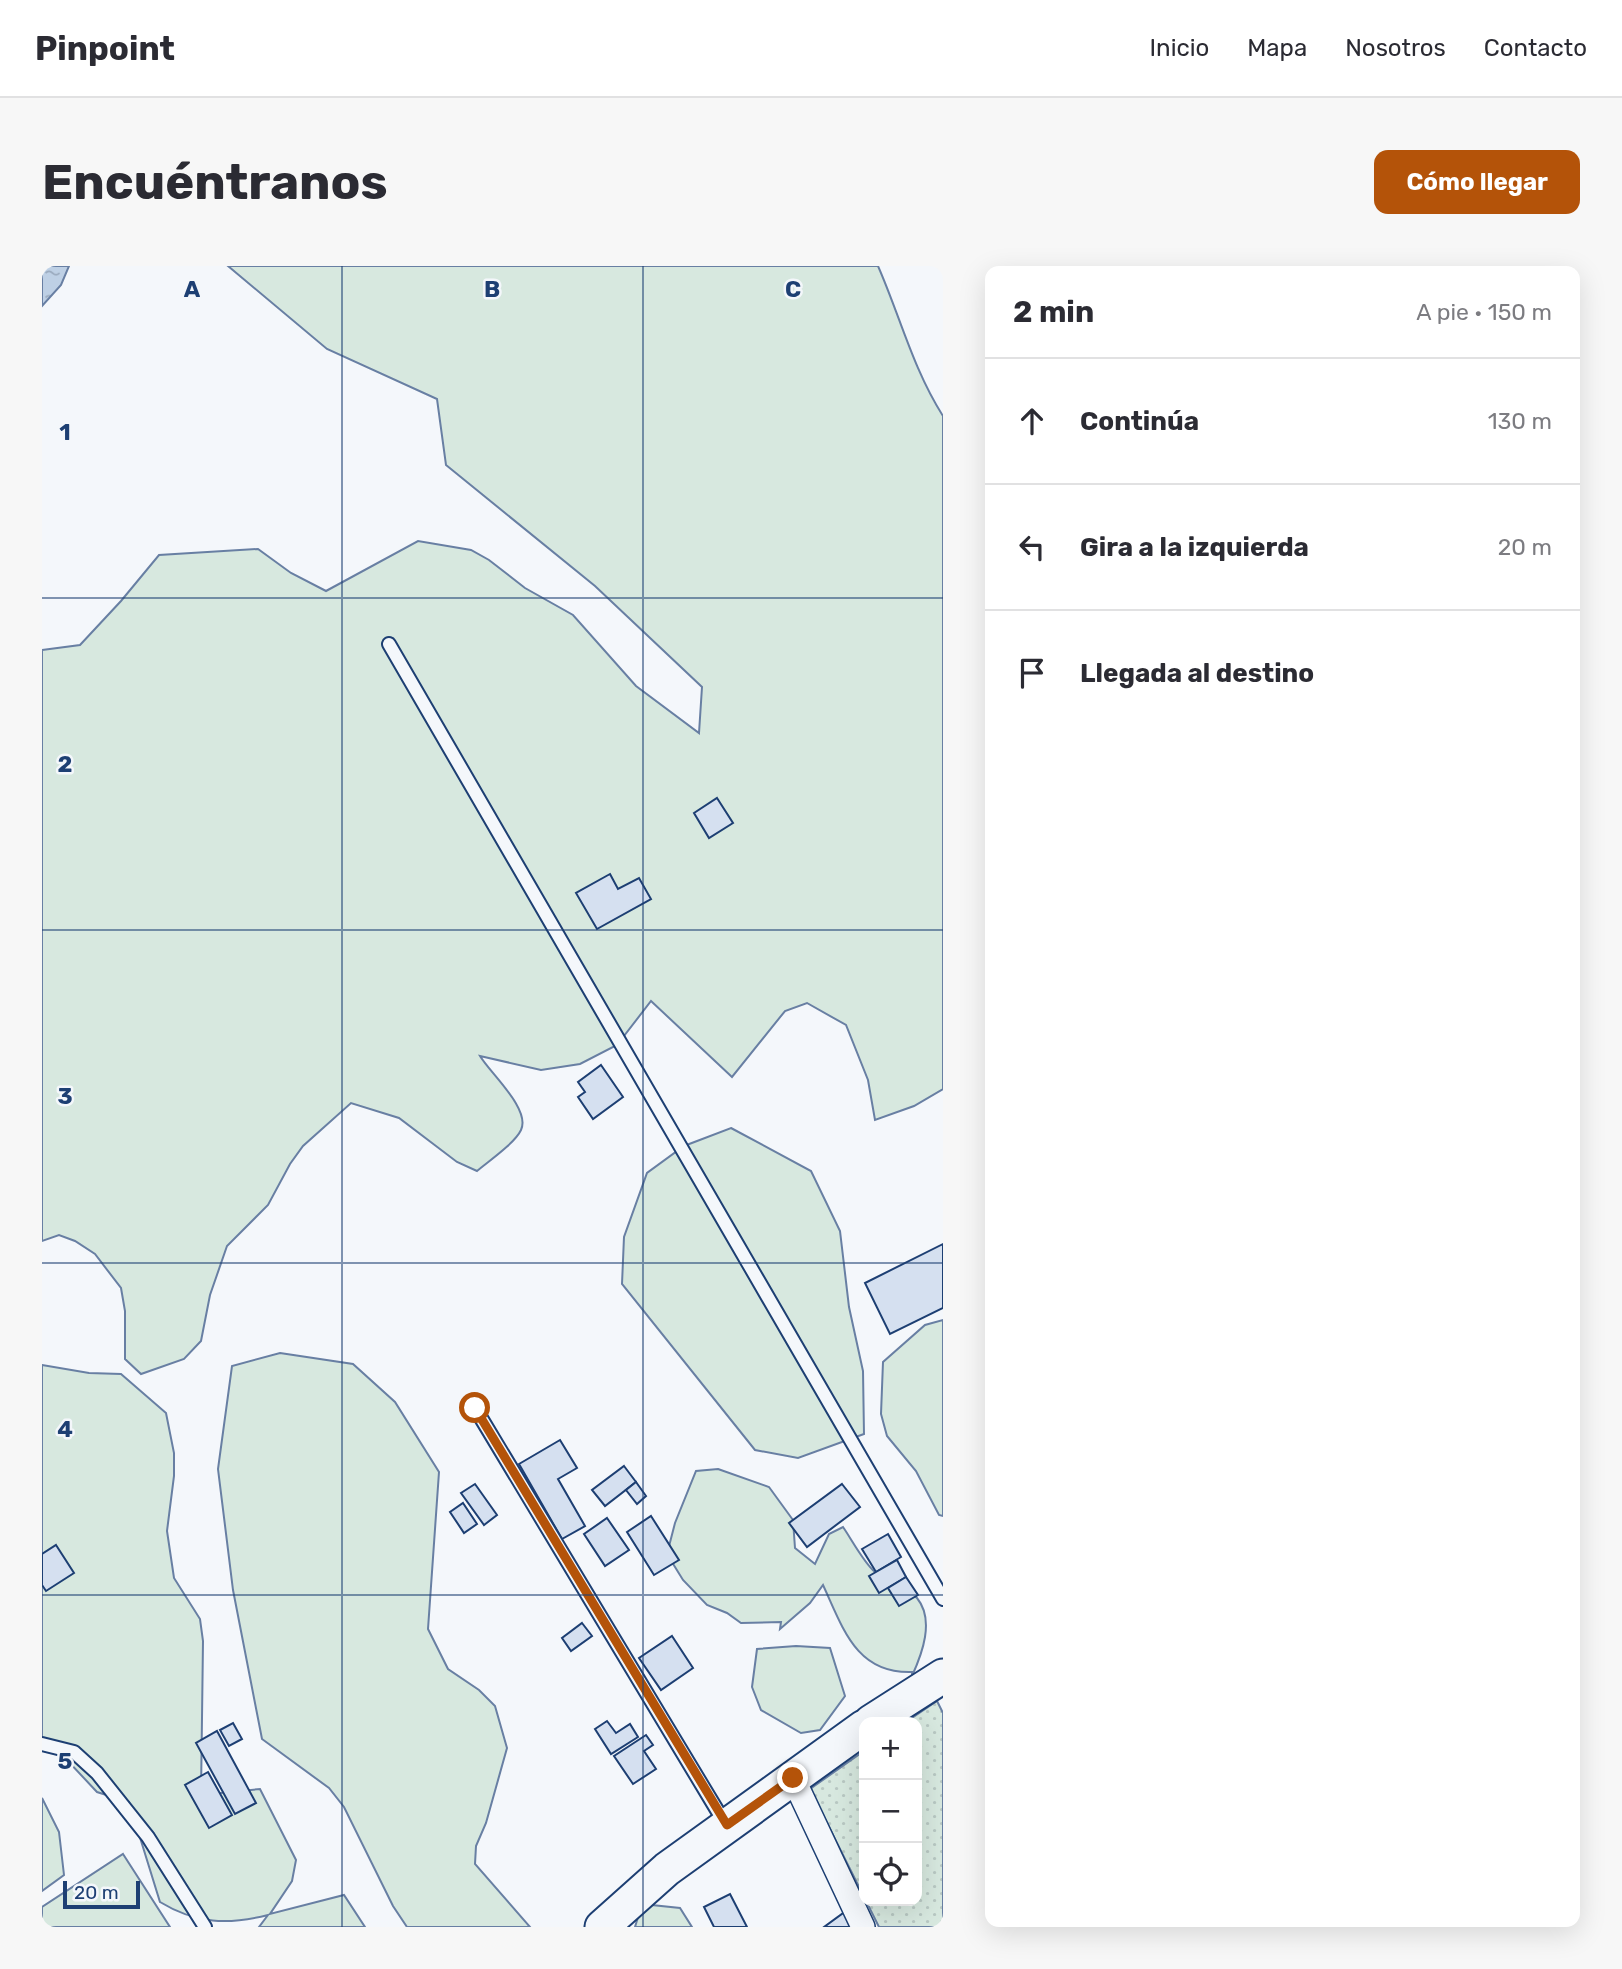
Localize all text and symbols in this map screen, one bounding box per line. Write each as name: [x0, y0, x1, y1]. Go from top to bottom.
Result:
text: Pinpoint: [35, 29, 175, 68]
text: Inicio: [1150, 34, 1209, 62]
text: Mapa: [1247, 34, 1307, 62]
text: Nosotros: [1345, 34, 1446, 62]
text: Contacto: [1484, 34, 1587, 62]
button: Cómo llegar: [1374, 150, 1580, 214]
text: Encuéntranos: [42, 153, 388, 211]
text: A: [184, 275, 201, 303]
text: B: [484, 275, 500, 303]
text: C: [785, 275, 801, 303]
text: 2 min: [1013, 294, 1094, 330]
text: A pie · 150 m: [1416, 298, 1552, 326]
icon: ahead: [1013, 402, 1051, 440]
text: Continúa: [1080, 406, 1199, 437]
text: 130 m: [1488, 407, 1552, 435]
text: 1: [59, 418, 71, 446]
icon: left: [1013, 528, 1051, 566]
text: Gira a la izquierda: [1080, 532, 1309, 563]
text: 20 m: [1498, 533, 1552, 561]
icon: arrive: [1013, 654, 1051, 692]
text: Llegada al destino: [1080, 658, 1314, 689]
text: 2: [58, 750, 72, 778]
text: 3: [57, 1082, 73, 1110]
route start: [459, 1392, 490, 1423]
text: 4: [57, 1415, 73, 1443]
map controls: [859, 1717, 922, 1906]
button: +: [859, 1717, 922, 1780]
text: 5: [58, 1747, 73, 1775]
route end: [777, 1762, 808, 1793]
button: −: [859, 1780, 922, 1843]
button: locate: [859, 1843, 922, 1906]
scale bar: [63, 1878, 140, 1910]
text: 20 m: [74, 1881, 119, 1904]

